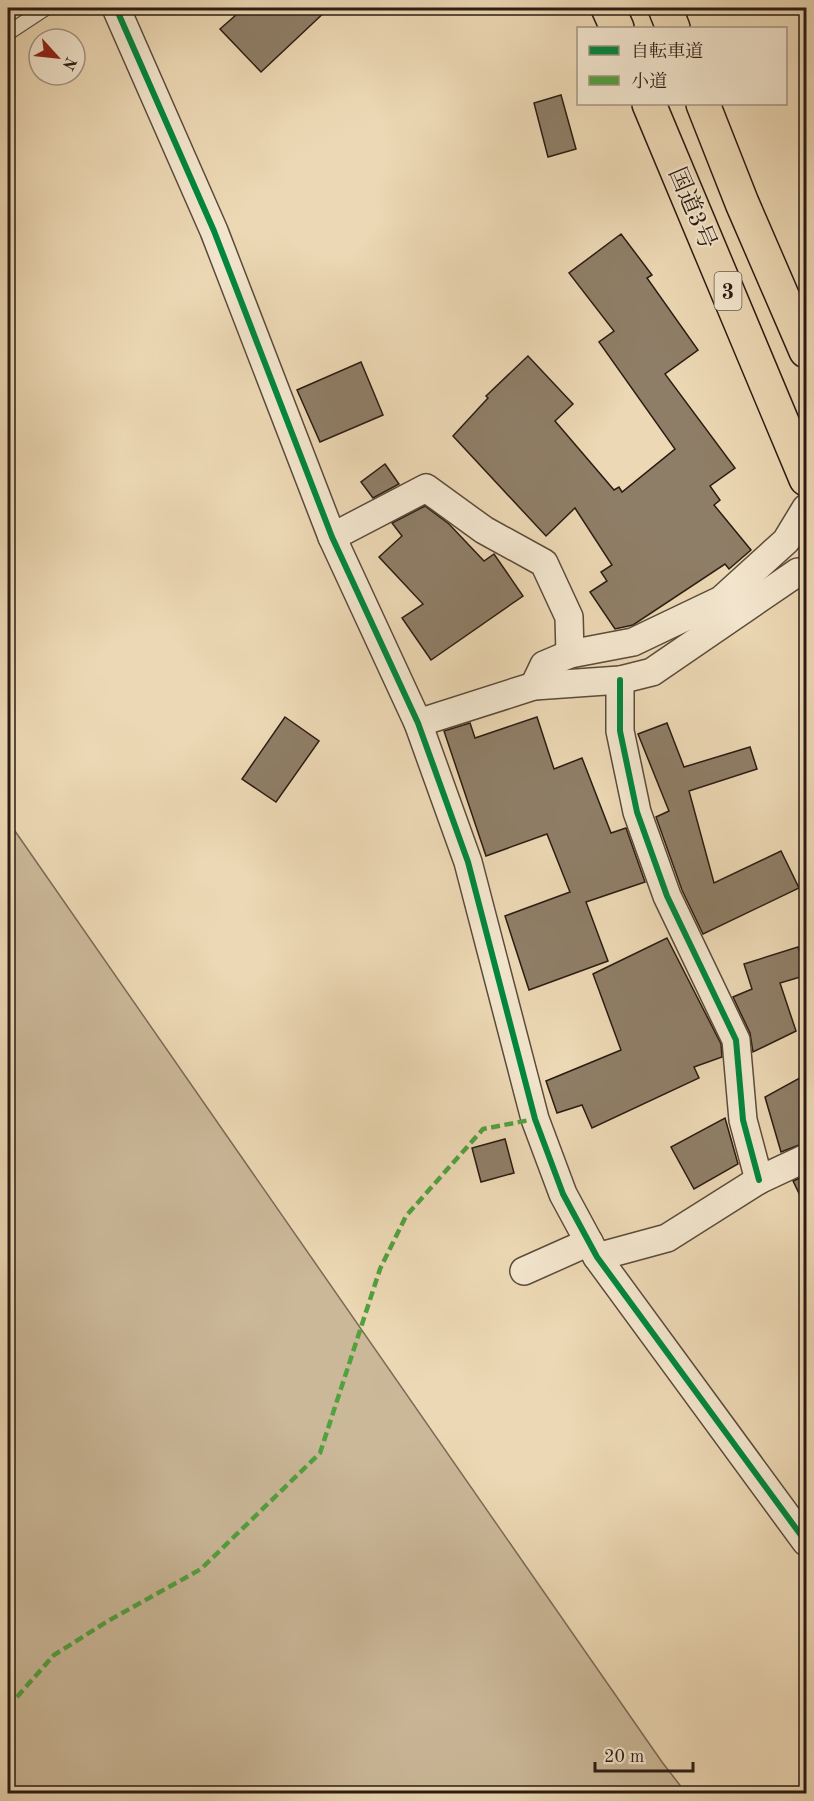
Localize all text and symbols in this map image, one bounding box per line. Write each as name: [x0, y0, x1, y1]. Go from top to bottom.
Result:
north arrow: [27, 27, 87, 87]
legend: [577, 27, 787, 105]
text: 自転車道: [631, 41, 703, 61]
text: N: [58, 54, 78, 73]
text: 小道: [631, 71, 667, 91]
street label: 国道3号: [663, 163, 722, 253]
road number: 3: [714, 272, 742, 310]
scale bar: [595, 1735, 692, 1773]
text: 20 m: [604, 1748, 644, 1766]

